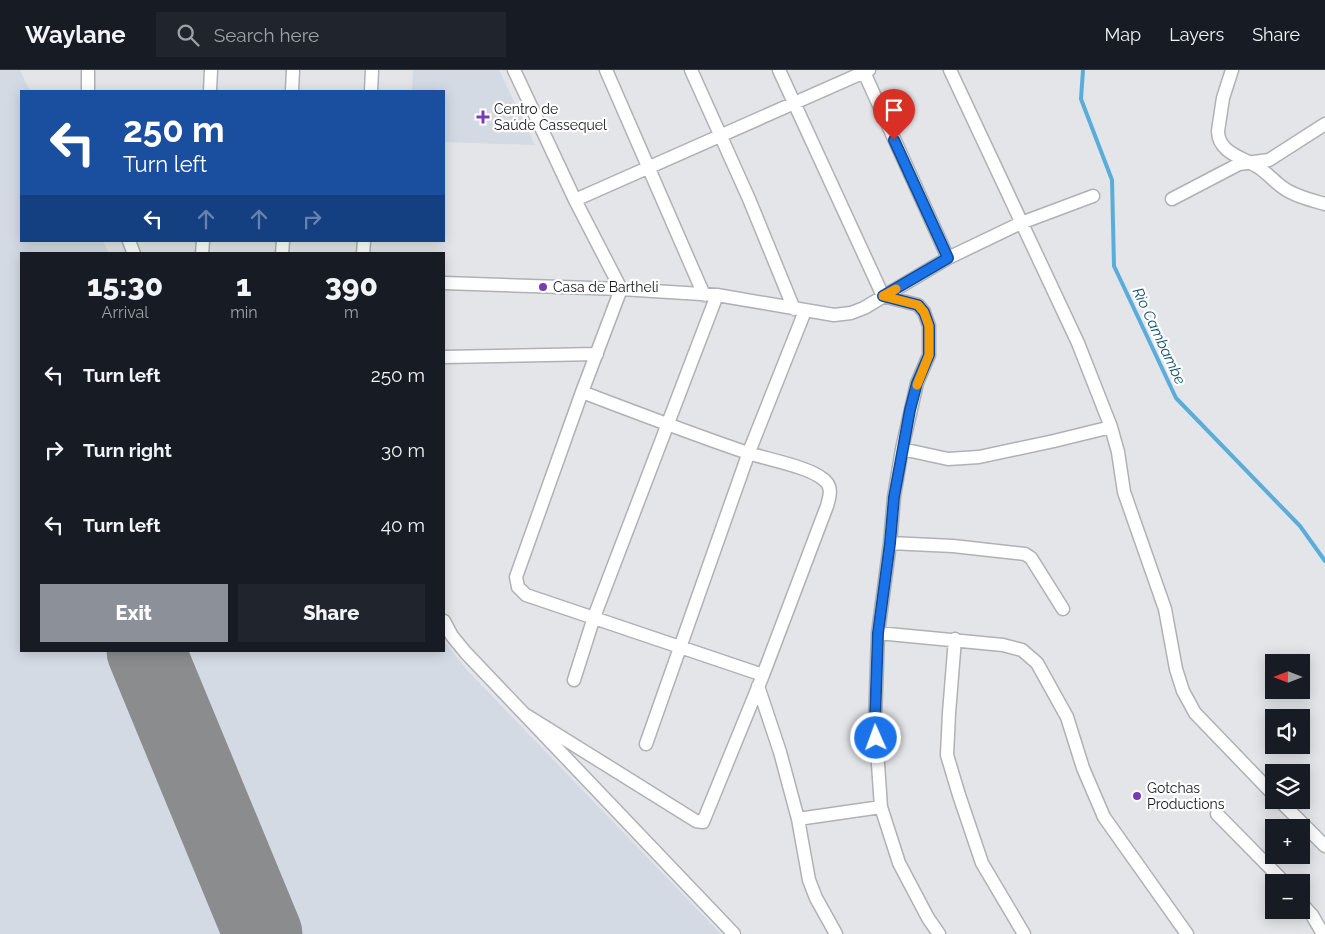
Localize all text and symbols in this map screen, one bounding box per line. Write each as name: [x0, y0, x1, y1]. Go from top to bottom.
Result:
search box: [156, 12, 506, 57]
text: Waylane: [25, 20, 126, 49]
icon: search: [174, 21, 202, 49]
text: Search here: [214, 24, 319, 46]
text: Map: [1105, 24, 1141, 45]
text: Layers: [1169, 24, 1224, 45]
text: Share: [1252, 24, 1300, 45]
pin: [873, 89, 915, 140]
icon: arrive: [880, 96, 908, 124]
place label: Centro de Saúde Cassequel: [494, 101, 607, 133]
text: 250 m: [123, 109, 225, 150]
icon: left: [40, 110, 105, 175]
marker: Centro de Saúde Cassequel: [476, 110, 490, 124]
text: Turn left: [123, 151, 207, 177]
icon: left: [139, 205, 167, 233]
icon: ahead: [192, 205, 220, 233]
icon: ahead: [245, 205, 273, 233]
icon: right: [298, 205, 326, 233]
text: 15:30: [87, 268, 163, 303]
text: 1: [236, 268, 252, 303]
text: 390: [325, 268, 378, 303]
place label: Casa de Bartheli: [553, 279, 659, 295]
marker: Casa de Bartheli: [537, 281, 549, 293]
water label: Rio Cambambe: [1129, 285, 1189, 387]
text: Arrival: [102, 303, 149, 322]
text: min: [230, 303, 258, 322]
text: m: [344, 303, 359, 322]
icon: left: [40, 361, 68, 389]
text: Turn left: [83, 364, 160, 386]
text: 250 m: [371, 364, 425, 386]
icon: right: [40, 436, 68, 464]
text: Turn right: [83, 439, 172, 461]
text: 30 m: [381, 439, 425, 461]
icon: left: [40, 511, 68, 539]
text: Turn left: [83, 514, 160, 536]
text: 40 m: [381, 514, 425, 536]
button: Exit: [40, 584, 228, 642]
button: Share: [238, 584, 425, 642]
north arrow: [1265, 654, 1310, 699]
map controls: [1265, 654, 1310, 919]
button: sound: [1265, 709, 1310, 754]
position arrow: [849, 711, 901, 763]
button: layers: [1265, 764, 1310, 809]
place label: Gotchas Productions: [1147, 780, 1225, 812]
marker: Gotchas Productions: [1131, 790, 1143, 802]
button: +: [1265, 819, 1310, 864]
button: −: [1265, 874, 1310, 919]

